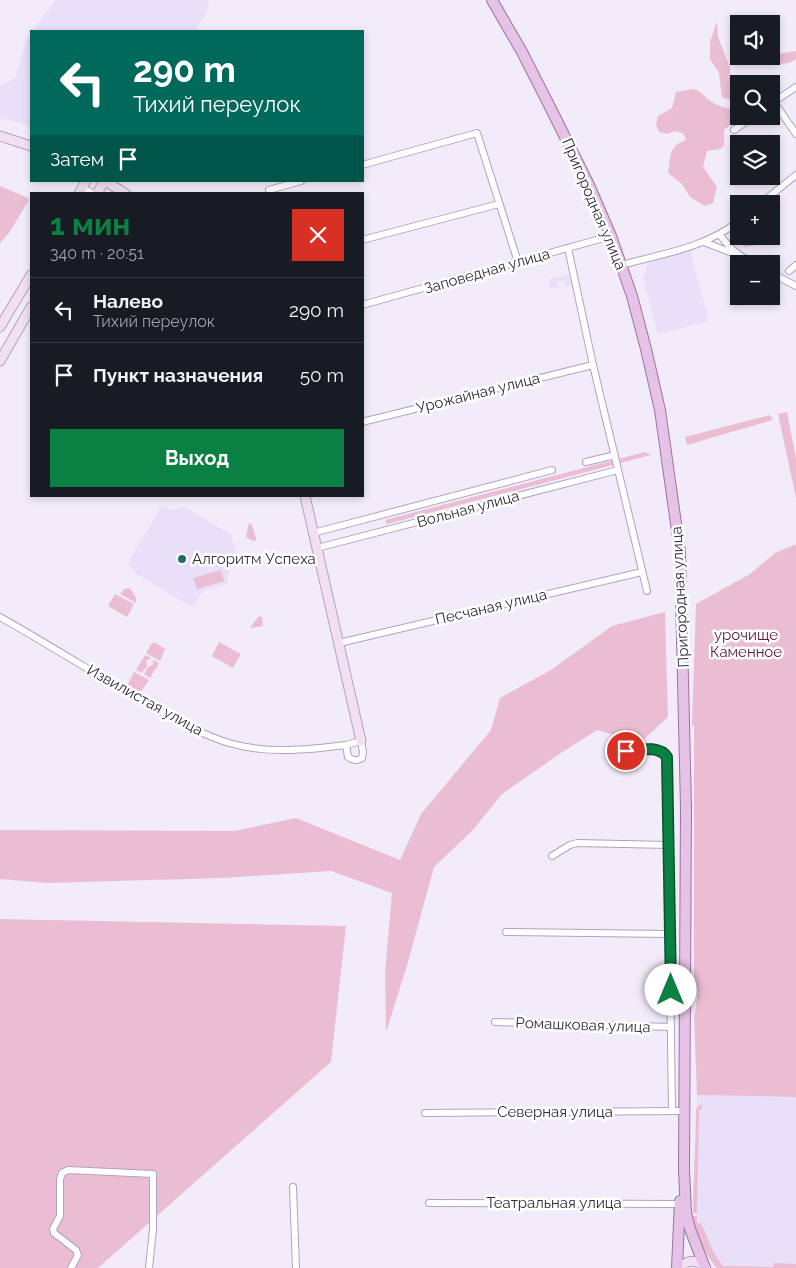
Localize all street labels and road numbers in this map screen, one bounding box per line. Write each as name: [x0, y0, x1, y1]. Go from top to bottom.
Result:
street label: Пригородная улица: [558, 135, 630, 273]
street label: Заповедная улица: [422, 244, 552, 298]
street label: Урожайная улица: [414, 369, 542, 417]
street label: Вольная улица: [415, 487, 521, 531]
street label: Пригородная улица: [667, 526, 693, 668]
street label: Песчаная улица: [433, 585, 549, 629]
street label: Извилистая улица: [84, 661, 206, 739]
street label: Ромашковая улица: [515, 1014, 651, 1036]
street label: Северная улица: [497, 1103, 613, 1121]
street label: Театральная улица: [486, 1194, 622, 1212]

